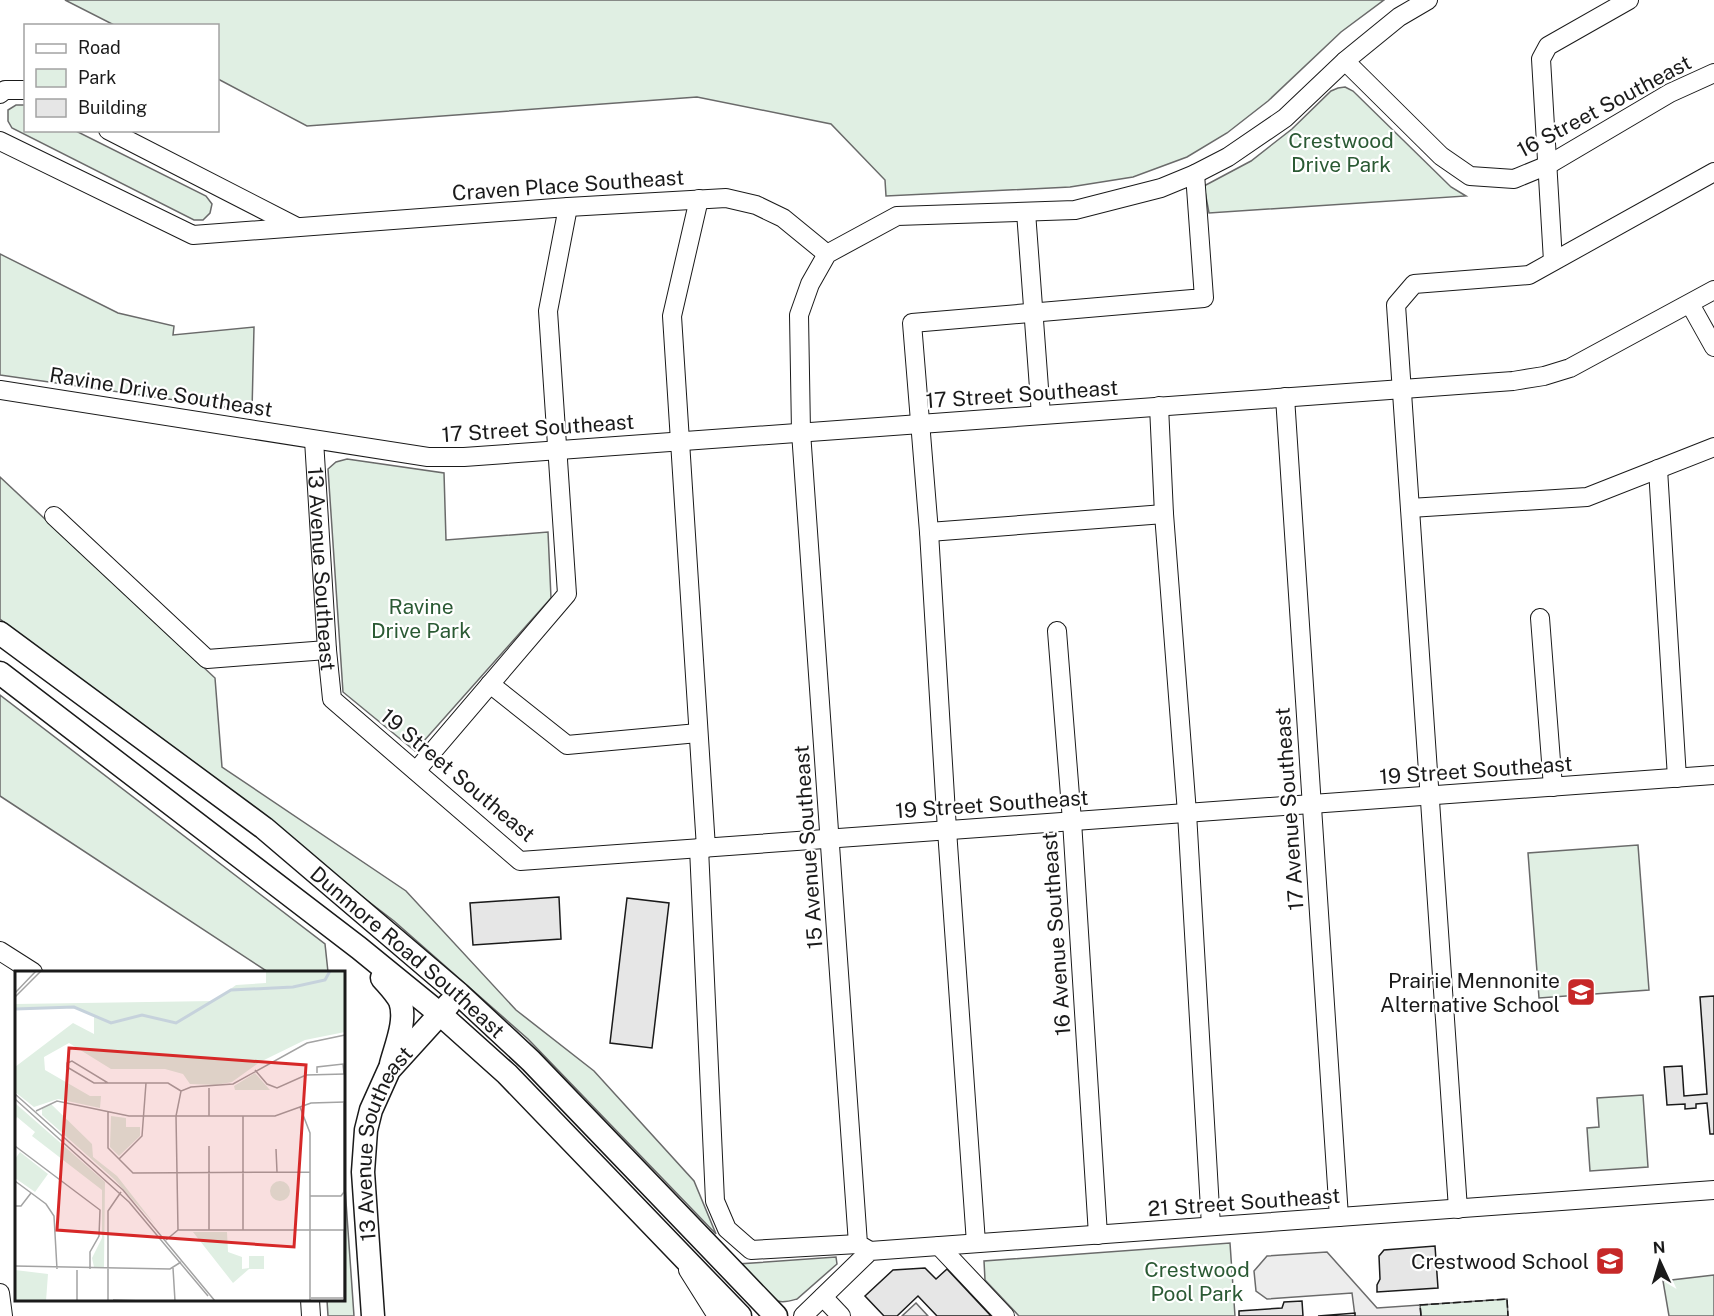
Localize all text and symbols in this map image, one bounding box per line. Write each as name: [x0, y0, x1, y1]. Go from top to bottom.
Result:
legend: [24, 24, 219, 132]
text: Road: [78, 37, 121, 58]
street label: 16 Street Southeast: [1513, 50, 1695, 162]
text: Park: [78, 67, 116, 88]
text: Building: [78, 97, 147, 118]
park label: Crestwood Drive Park: [1288, 128, 1394, 177]
street label: Craven Place Southeast: [451, 164, 685, 206]
street label: Ravine Drive Southeast: [48, 362, 274, 422]
street label: 17 Street Southeast: [925, 375, 1119, 413]
street label: 17 Street Southeast: [441, 409, 635, 447]
street label: 13 Avenue Southeast: [303, 466, 342, 672]
park label: Ravine Drive Park: [371, 594, 471, 643]
street label: 19 Street Southeast: [376, 703, 540, 847]
street label: 17 Avenue Southeast: [1269, 707, 1309, 911]
street label: 15 Avenue Southeast: [788, 744, 828, 950]
street label: 19 Street Southeast: [1379, 751, 1573, 789]
street label: 19 Street Southeast: [895, 785, 1089, 823]
street label: 16 Avenue Southeast: [1036, 831, 1076, 1037]
street label: Dunmore Road Southeast: [306, 861, 510, 1043]
place label: Prairie Mennonite Alternative School: [1380, 968, 1560, 1017]
inset map: [15, 971, 345, 1301]
school or university icon: Prairie Mennonite Alternative School: [1565, 976, 1597, 1008]
street label: 13 Avenue Southeast: [350, 1041, 417, 1242]
street label: 21 Street Southeast: [1147, 1183, 1341, 1221]
north arrow: [1630, 1232, 1690, 1292]
text: N: [1652, 1238, 1666, 1257]
school or university icon: Crestwood School: [1594, 1245, 1626, 1277]
place label: Crestwood School: [1411, 1249, 1589, 1274]
park label: Crestwood Pool Park: [1144, 1257, 1250, 1306]

